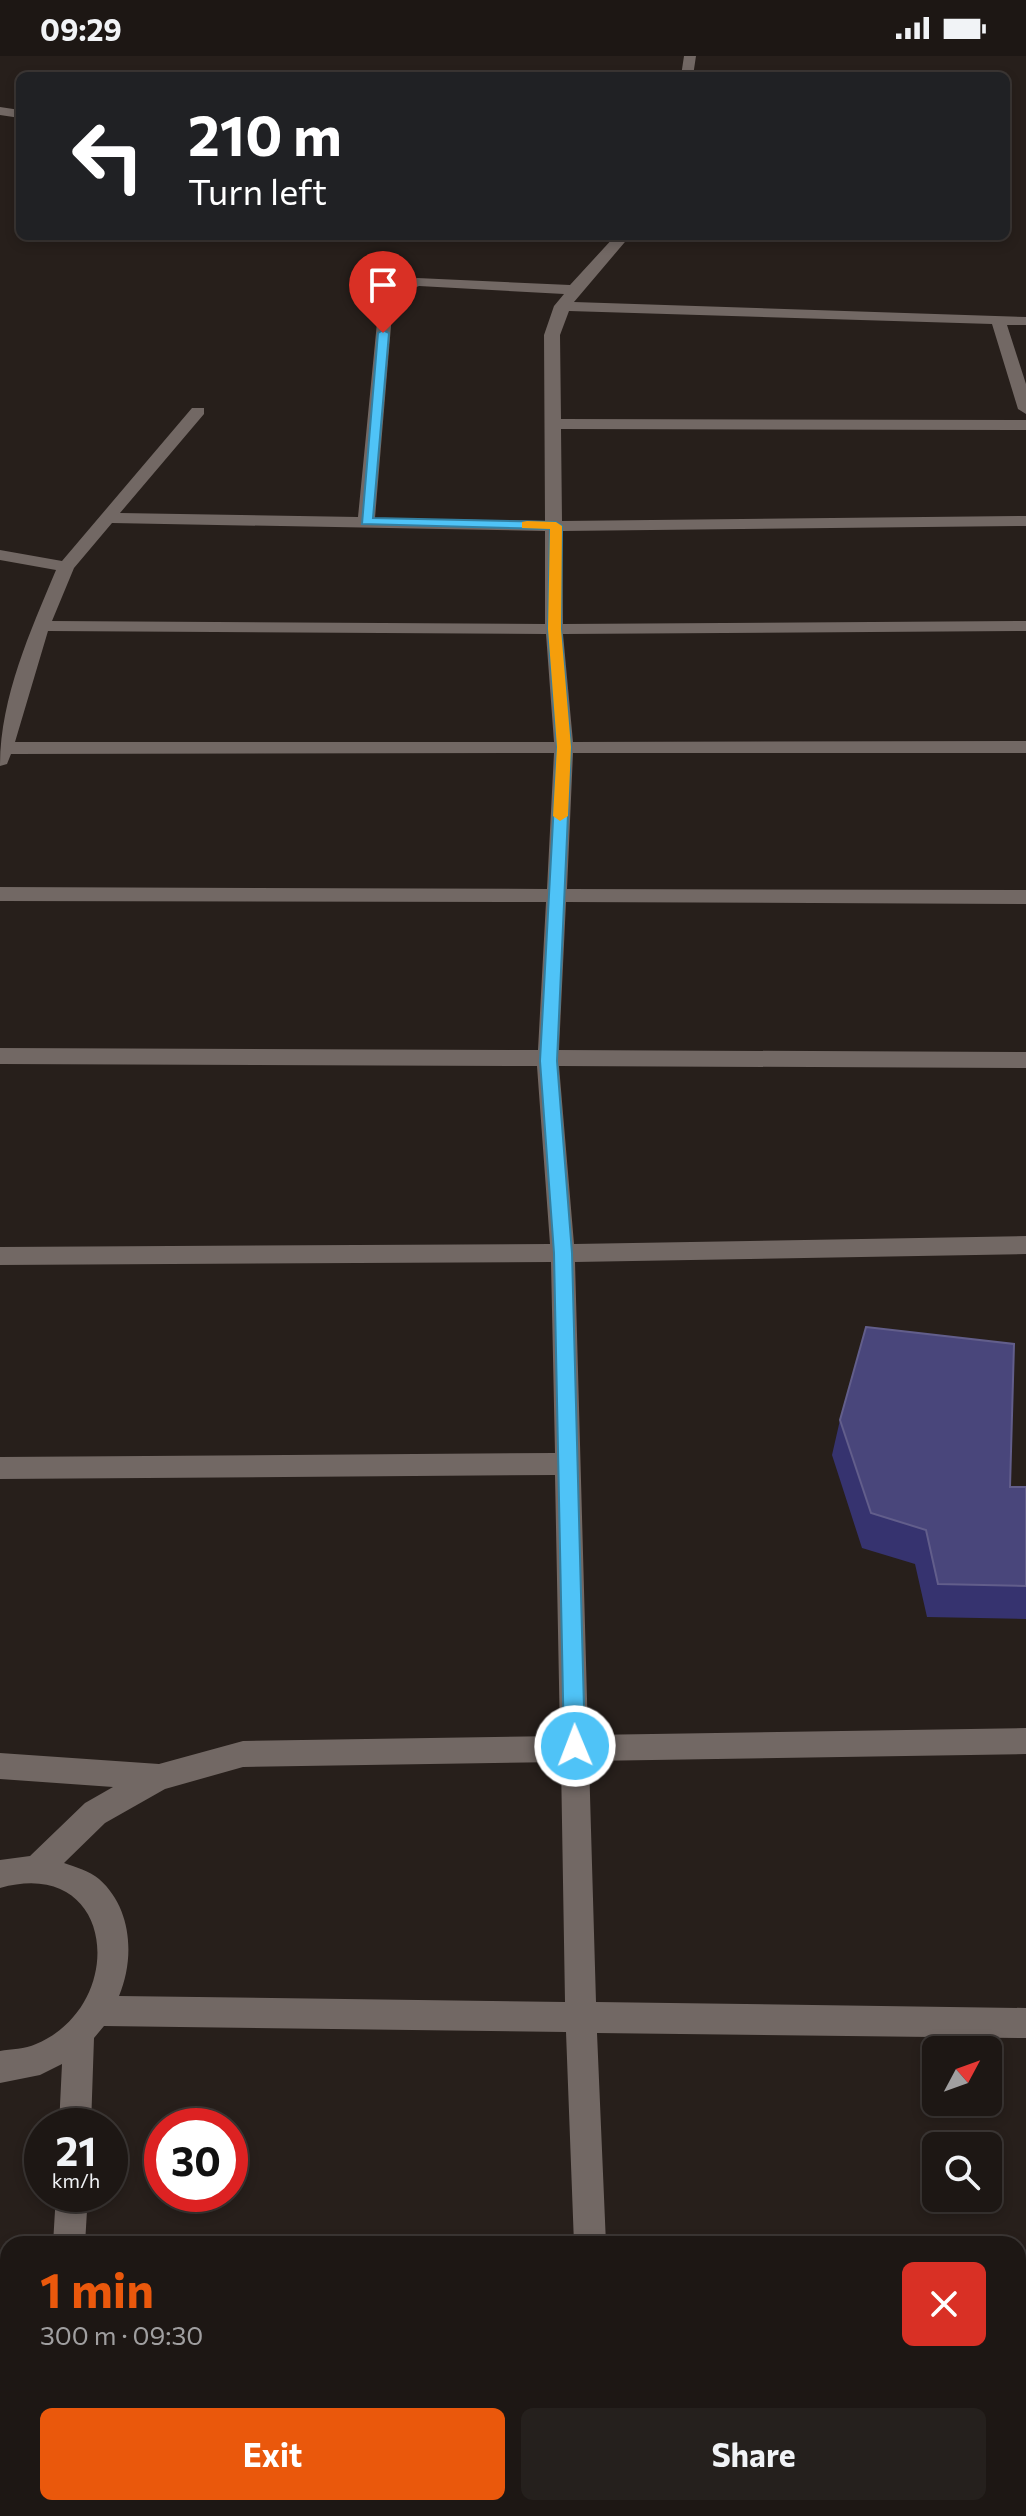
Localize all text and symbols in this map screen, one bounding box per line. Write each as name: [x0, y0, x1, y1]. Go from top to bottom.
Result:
text: 09:29: [40, 10, 122, 47]
text: 210 m: [188, 99, 342, 168]
icon: left: [56, 104, 160, 208]
text: Turn left: [188, 168, 327, 212]
pin: [349, 251, 417, 333]
icon: arrive: [361, 263, 405, 307]
position arrow: [533, 1704, 617, 1788]
north arrow: [922, 2036, 1002, 2116]
map controls: [922, 2036, 1002, 2212]
speed limit sign: 30: [144, 2108, 248, 2212]
text: 21: [56, 2125, 96, 2174]
button: search: [922, 2132, 1002, 2212]
text: km/h: [52, 2168, 100, 2192]
text: 1 min: [40, 2259, 154, 2318]
button: close: [902, 2262, 986, 2346]
text: 300 m · 09:30: [40, 2319, 203, 2350]
button: Exit: [40, 2408, 505, 2500]
button: Share: [521, 2408, 986, 2500]

